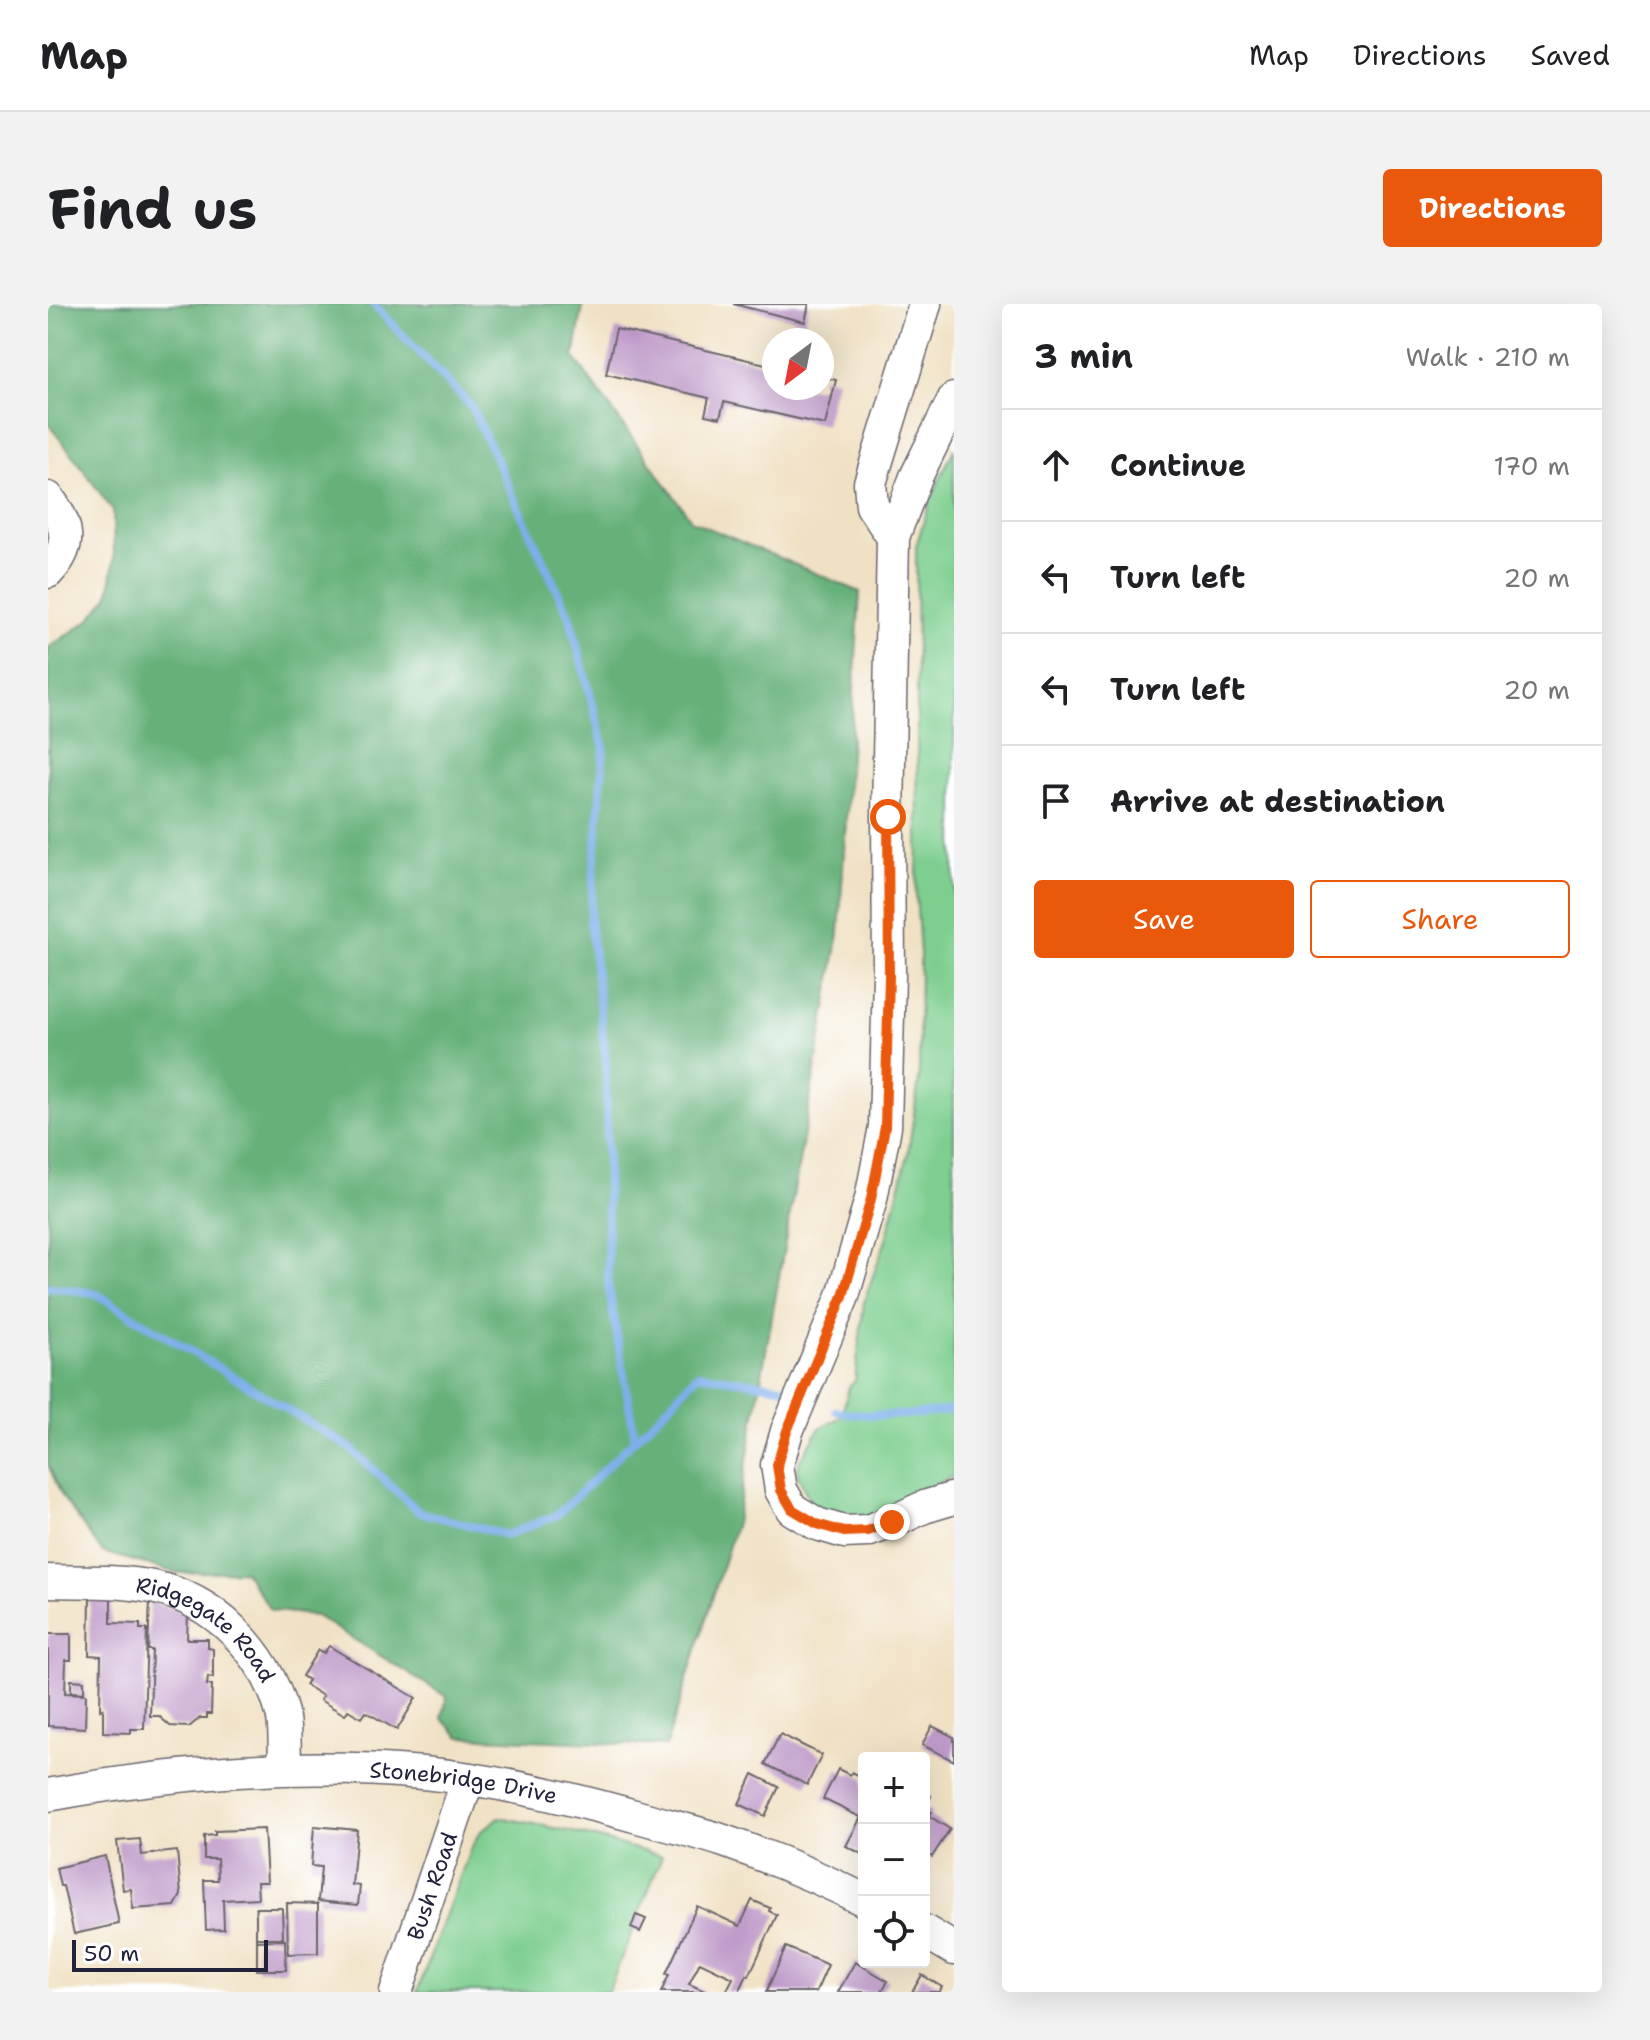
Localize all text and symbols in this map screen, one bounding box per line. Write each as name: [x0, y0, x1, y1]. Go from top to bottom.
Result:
text: Map: [40, 30, 128, 81]
text: Map: [1249, 36, 1309, 74]
text: Directions: [1353, 36, 1487, 74]
text: Saved: [1531, 36, 1610, 74]
button: Directions: [1383, 169, 1602, 247]
text: Find us: [48, 171, 257, 246]
north arrow: [762, 328, 834, 400]
text: 3 min: [1034, 333, 1133, 379]
text: Walk · 210 m: [1406, 339, 1570, 374]
icon: ahead: [1034, 443, 1078, 487]
text: Continue: [1110, 445, 1246, 486]
text: 170 m: [1493, 448, 1570, 483]
icon: left: [1034, 555, 1078, 599]
text: Turn left: [1110, 557, 1245, 598]
text: 20 m: [1503, 560, 1570, 595]
icon: left: [1034, 667, 1078, 711]
text: Turn left: [1110, 669, 1245, 710]
text: 20 m: [1503, 672, 1570, 707]
icon: arrive: [1034, 779, 1078, 823]
text: Arrive at destination: [1110, 781, 1445, 822]
route start: [870, 799, 906, 835]
button: Save: [1034, 880, 1294, 958]
button: Share: [1310, 880, 1570, 958]
route end: [874, 1504, 910, 1540]
street label: Ridgegate Road: [134, 1570, 282, 1688]
map controls: [858, 1752, 930, 1968]
button: +: [858, 1752, 930, 1824]
street label: Stonebridge Drive: [369, 1756, 560, 1810]
button: −: [858, 1824, 930, 1896]
street label: Bush Road: [401, 1828, 464, 1944]
button: locate: [858, 1896, 930, 1968]
scale bar: [72, 1936, 268, 1972]
text: 50 m: [84, 1939, 139, 1968]

